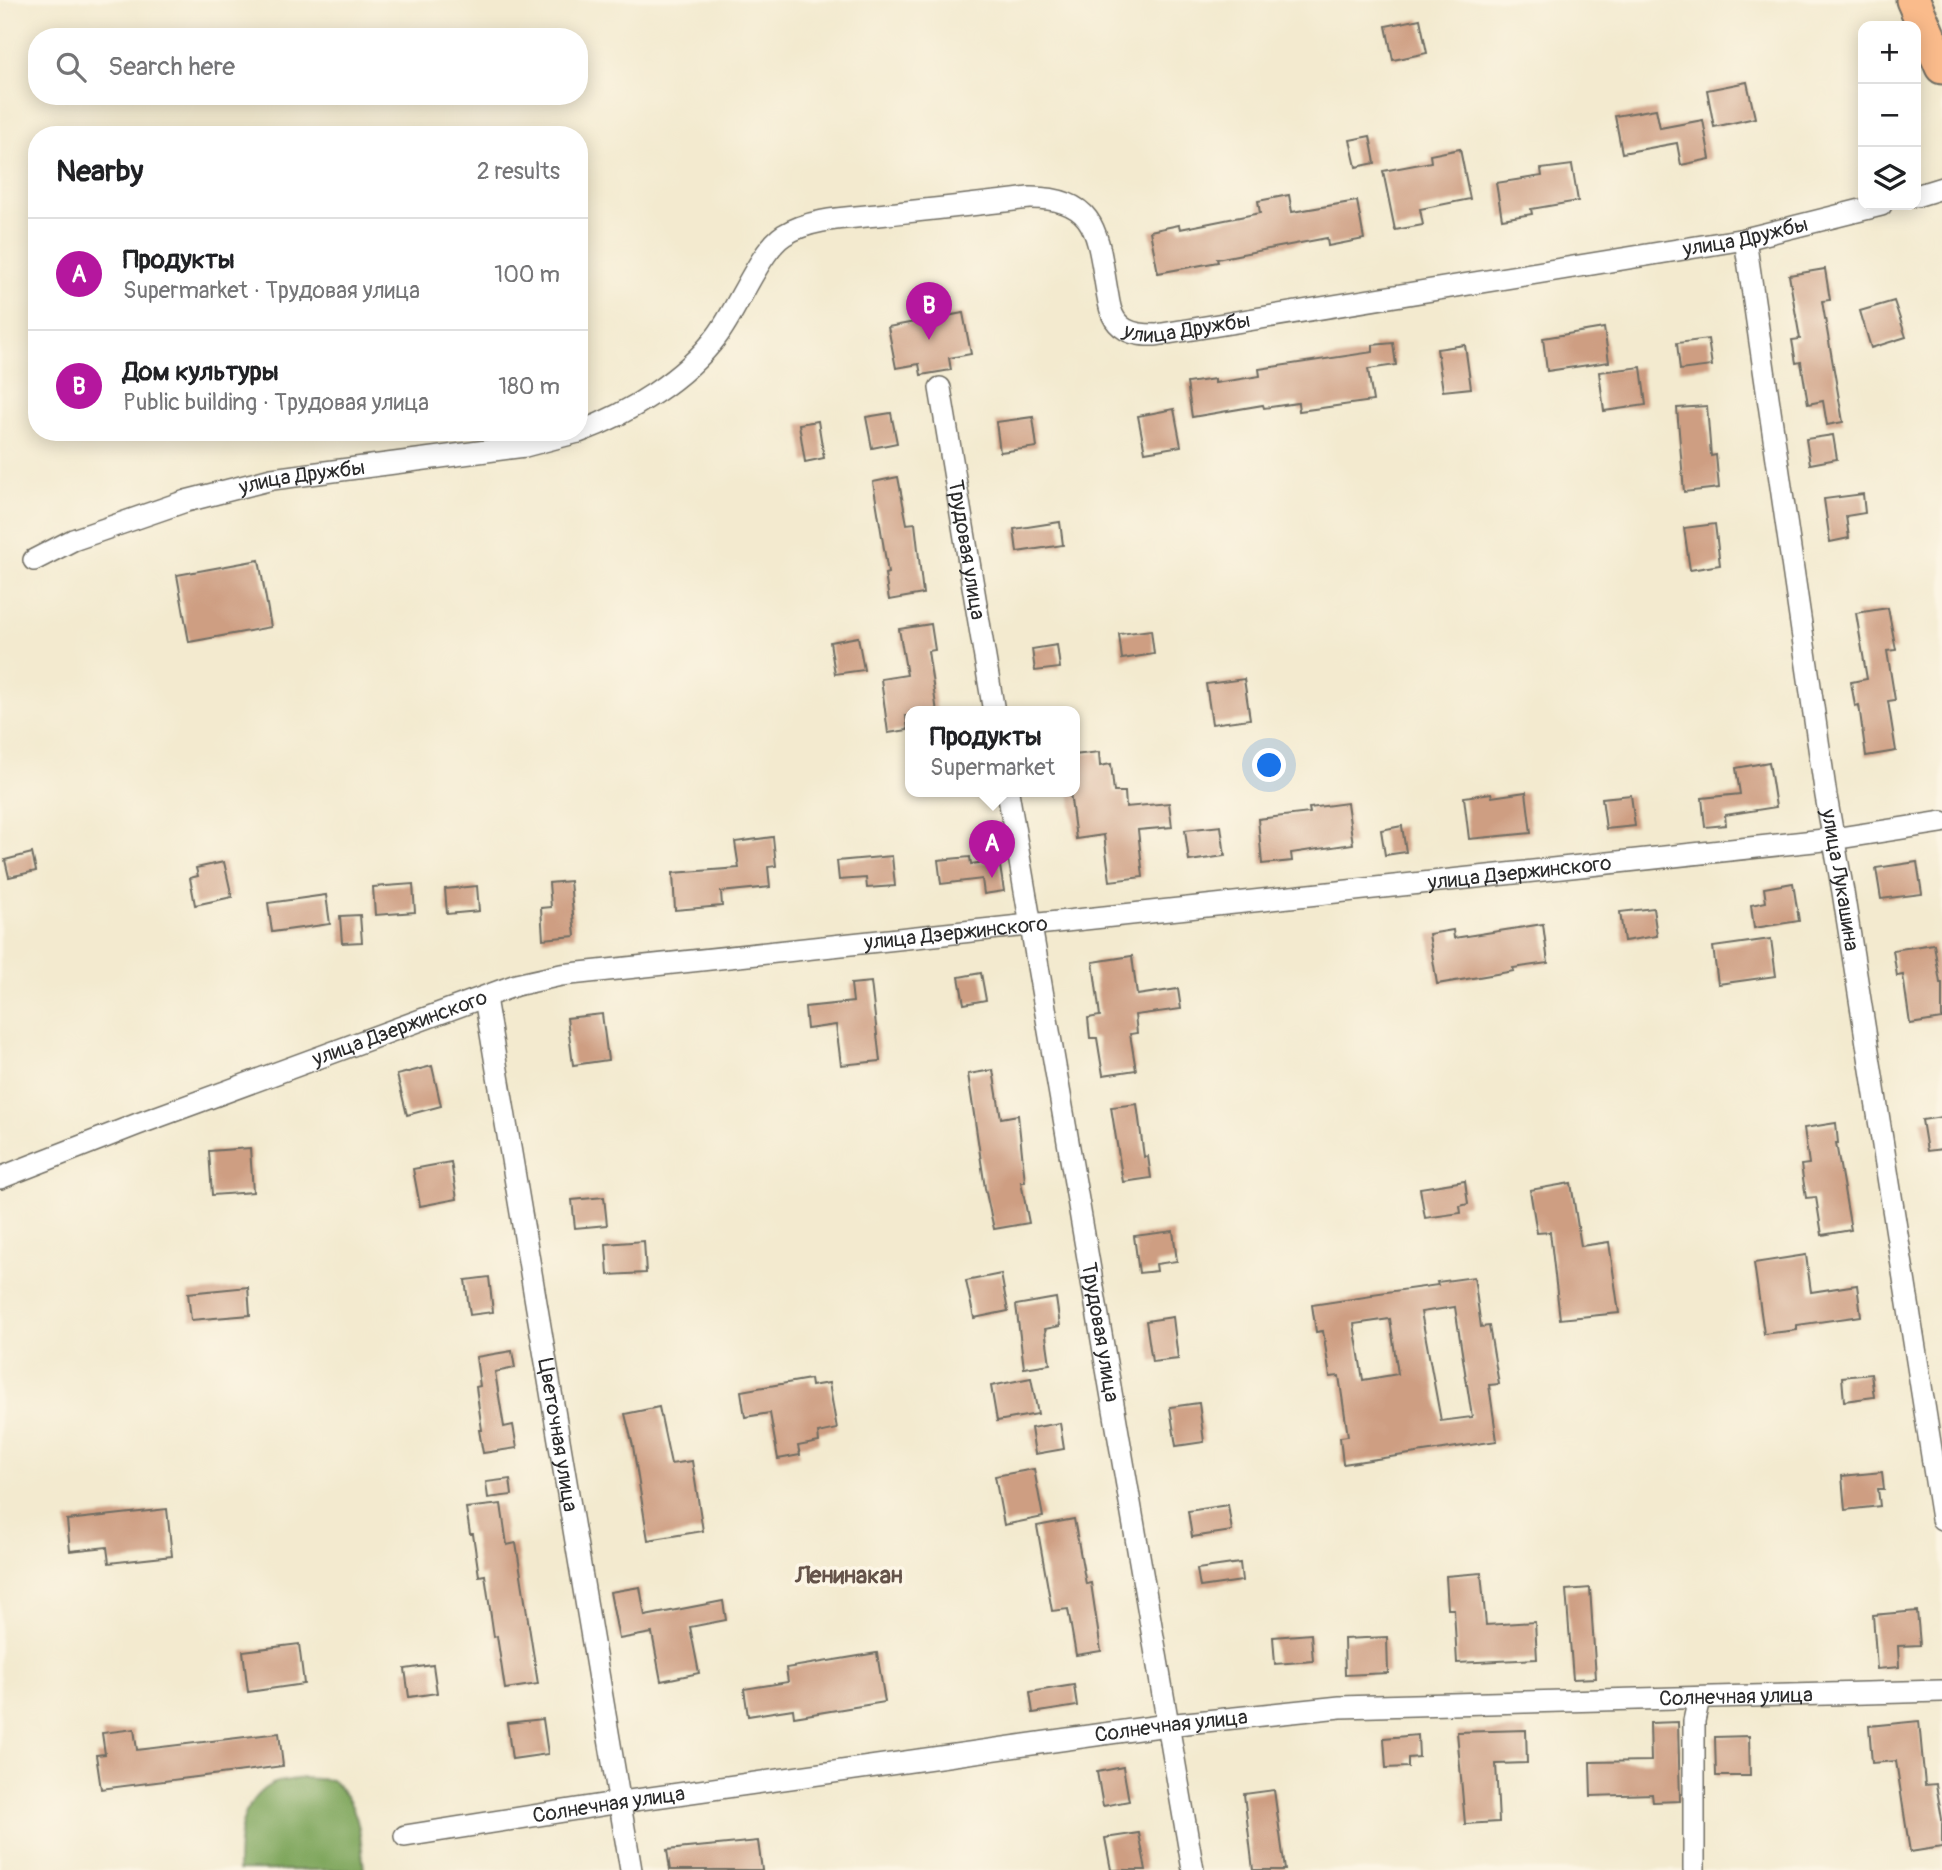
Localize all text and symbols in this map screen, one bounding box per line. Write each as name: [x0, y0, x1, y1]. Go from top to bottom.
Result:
map controls: [1858, 21, 1921, 210]
button: +: [1858, 21, 1921, 84]
search box: [28, 28, 588, 105]
icon: search: [52, 48, 90, 86]
text: Search here: [108, 51, 235, 83]
button: −: [1858, 84, 1921, 147]
button: layers: [1858, 147, 1921, 210]
text: Nearby: [56, 153, 143, 190]
text: 2 results: [477, 157, 560, 186]
street label: улица Дружбы: [1680, 210, 1811, 263]
text: Продукты: [123, 244, 235, 276]
text: A: [72, 260, 86, 289]
text: 100 m: [494, 260, 560, 289]
text: Supermarket · Трудовая улица: [123, 276, 420, 305]
pin: B: [906, 282, 952, 340]
street label: улица Дружбы: [1118, 306, 1252, 349]
text: Дом культуры: [123, 356, 279, 388]
text: B: [72, 372, 86, 401]
text: 180 m: [498, 372, 560, 401]
text: Public building · Трудовая улица: [123, 388, 429, 417]
street label: улица Дружбы: [235, 454, 367, 501]
street label: Трудовая улица: [942, 478, 992, 622]
popup: [905, 706, 1080, 797]
text: Продукты: [930, 721, 1042, 753]
your location: [1252, 748, 1286, 782]
text: Supermarket: [930, 753, 1055, 782]
street label: улица Лукашина: [1815, 806, 1866, 953]
pin: A: [969, 820, 1015, 878]
street label: улица Дзержинского: [1425, 849, 1613, 896]
street label: улица Дзержинского: [862, 910, 1049, 956]
street label: улица Дзержинского: [308, 983, 491, 1073]
street label: Трудовая улица: [1075, 1260, 1126, 1404]
street label: Цветочная улица: [532, 1356, 584, 1514]
district label: Ленинакан: [794, 1561, 903, 1590]
street label: Солнечная улица: [1659, 1681, 1813, 1712]
street label: Солнечная улица: [1093, 1703, 1249, 1749]
street label: Солнечная улица: [530, 1780, 686, 1829]

